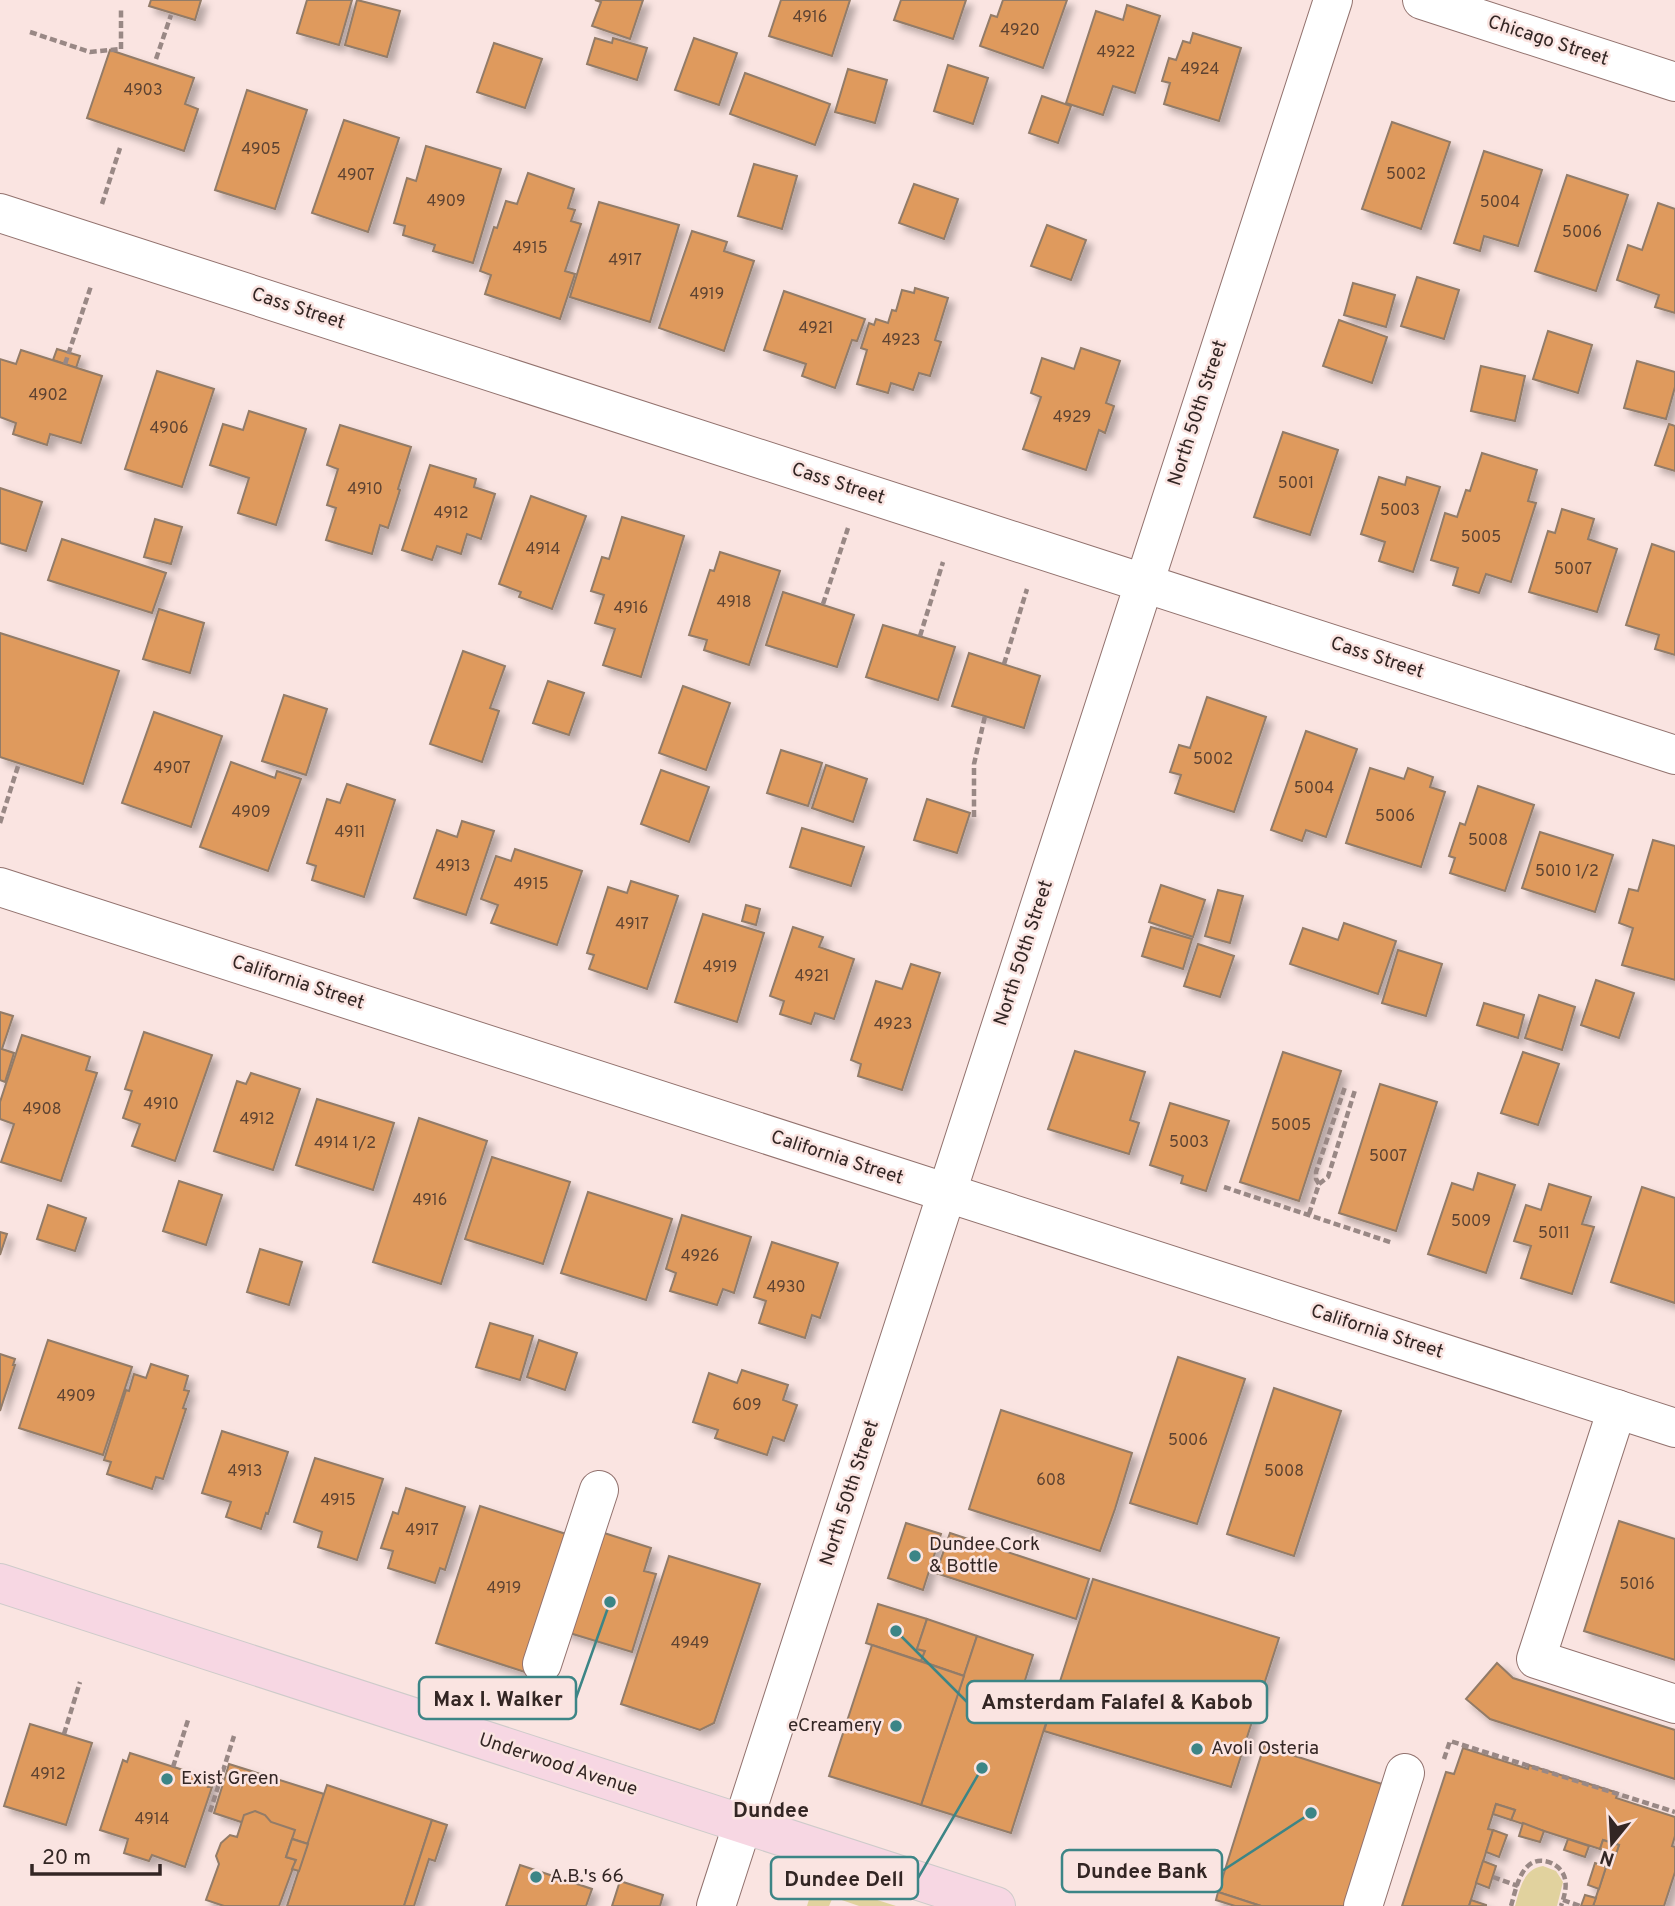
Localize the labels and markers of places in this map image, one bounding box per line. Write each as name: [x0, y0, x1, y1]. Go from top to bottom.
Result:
place label: Dundee Cork & Bottle: [929, 1533, 1040, 1579]
marker: Dundee Cork & Bottle: [907, 1548, 923, 1564]
callout: Max I. Walker: [419, 1677, 576, 1719]
callout: Amsterdam Falafel & Kabob: [967, 1681, 1267, 1723]
place label: eCreamery: [788, 1714, 882, 1738]
marker: eCreamery: [888, 1718, 904, 1734]
place label: Avoli Osteria: [1211, 1737, 1319, 1761]
marker: Avoli Osteria: [1189, 1741, 1205, 1757]
place label: Exist Green: [181, 1767, 279, 1791]
marker: Exist Green: [159, 1771, 175, 1787]
callout: Dundee Bank: [1062, 1850, 1222, 1892]
callout: Dundee Dell: [771, 1857, 918, 1899]
place label: A.B.'s 66: [550, 1865, 624, 1889]
marker: A.B.'s 66: [528, 1869, 544, 1885]

